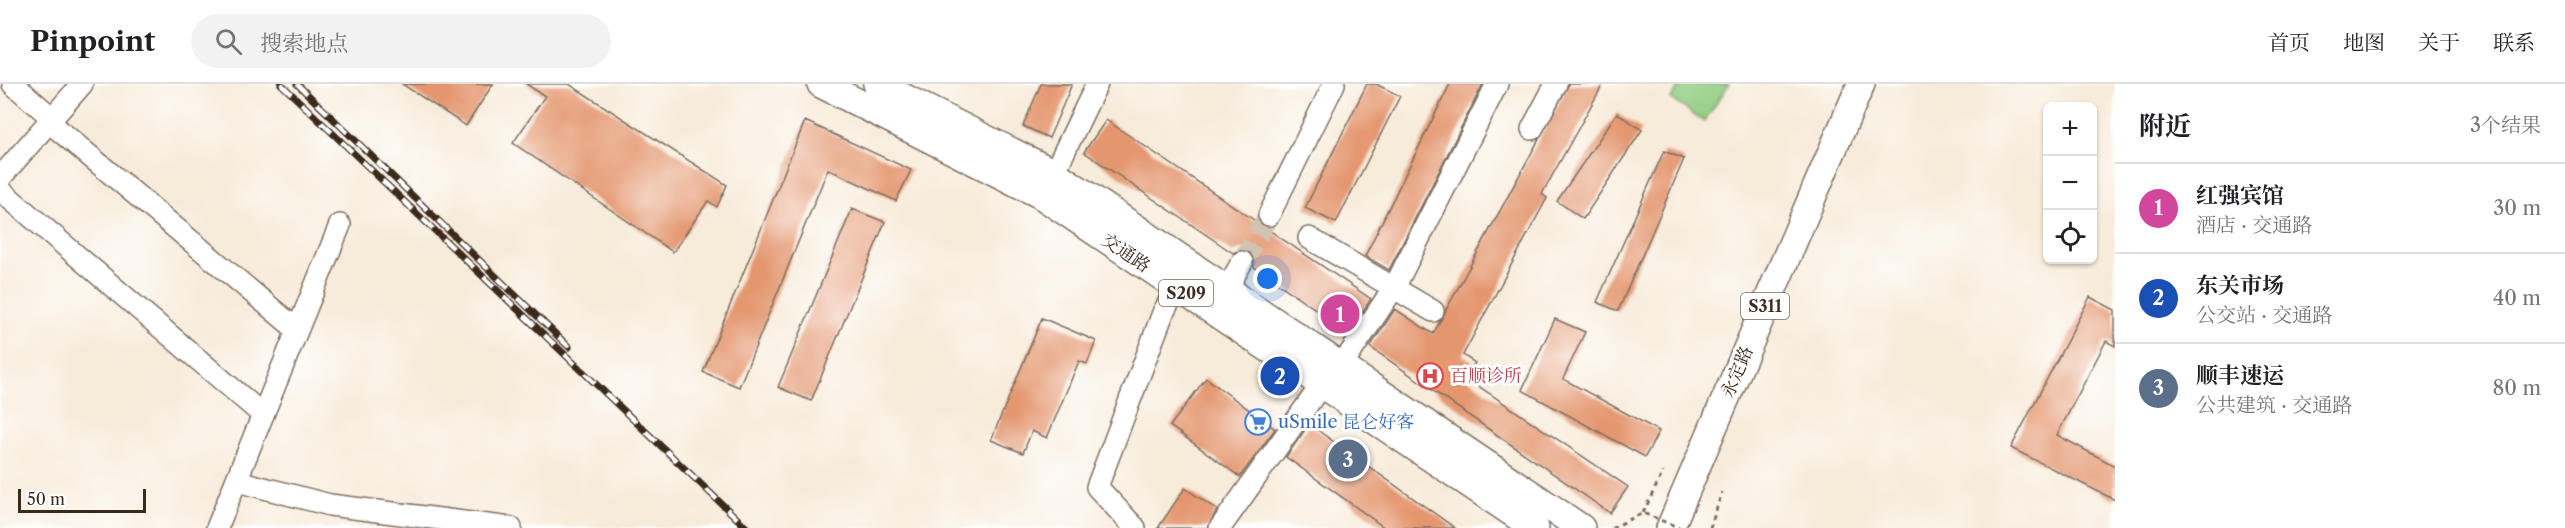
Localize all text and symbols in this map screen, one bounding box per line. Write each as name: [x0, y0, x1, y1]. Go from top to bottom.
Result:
search box: [191, 14, 611, 68]
text: Pinpoint: [30, 24, 155, 58]
icon: search: [212, 25, 245, 58]
text: 搜索地点: [260, 30, 348, 57]
text: 首页: [2268, 30, 2310, 55]
text: 地图: [2343, 30, 2385, 55]
text: 关于: [2418, 30, 2460, 55]
text: 联系: [2493, 30, 2535, 55]
map controls: [2043, 102, 2097, 264]
button: +: [2043, 102, 2097, 156]
text: 附近: [2139, 110, 2191, 142]
text: 3个结果: [2470, 113, 2541, 137]
button: −: [2043, 156, 2097, 210]
text: 红强宾馆: [2196, 182, 2284, 209]
text: 1: [2154, 196, 2163, 220]
text: 30 m: [2493, 196, 2541, 220]
button: locate: [2043, 210, 2097, 264]
text: 酒店 · 交通路: [2196, 213, 2312, 237]
street label: 交通路: [1097, 229, 1155, 277]
your location: [1253, 264, 1282, 293]
text: 东关市场: [2196, 272, 2284, 299]
road number: S209: [1159, 280, 1213, 306]
text: 2: [2153, 286, 2164, 310]
text: 40 m: [2493, 286, 2541, 310]
pin: 1: [1320, 292, 1360, 336]
road number: S311: [1741, 293, 1789, 319]
text: 公交站 · 交通路: [2196, 303, 2332, 327]
street label: 永定路: [1716, 343, 1758, 401]
pin: 2: [1260, 354, 1300, 398]
hospital icon: 百顺诊所: [1415, 361, 1445, 391]
text: 顺丰速运: [2196, 362, 2284, 389]
place label: 百顺诊所: [1450, 365, 1522, 387]
text: 3: [2153, 376, 2164, 400]
text: 80 m: [2493, 376, 2541, 400]
text: 公共建筑 · 交通路: [2196, 393, 2352, 417]
supermarket icon: uSmile 昆仑好客: [1243, 407, 1273, 437]
place label: uSmile 昆仑好客: [1278, 411, 1414, 433]
pin: 3: [1328, 436, 1368, 482]
scale bar: [18, 486, 146, 514]
text: 50 m: [27, 489, 65, 509]

